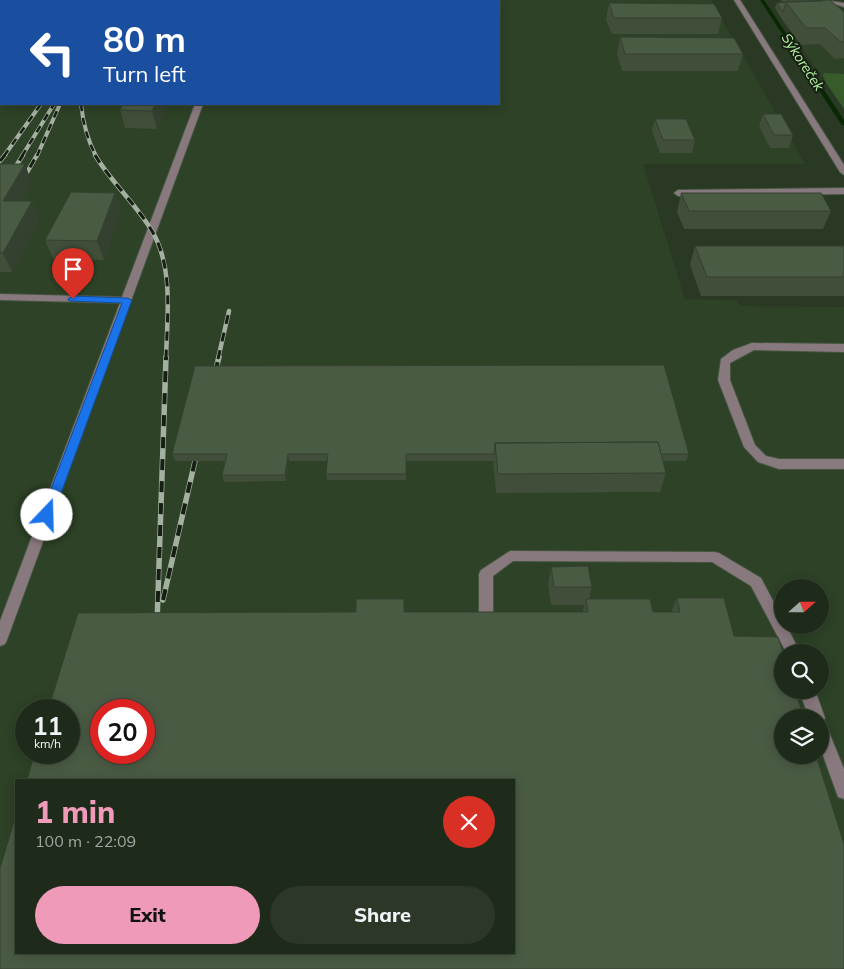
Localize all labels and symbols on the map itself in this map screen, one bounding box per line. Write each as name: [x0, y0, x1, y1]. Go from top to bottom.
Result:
water label: Sýkoreček: [778, 30, 829, 95]
pin: [52, 248, 94, 299]
position arrow: [20, 488, 72, 540]
north arrow: [774, 579, 829, 634]
speed limit sign: 20: [90, 699, 155, 764]

